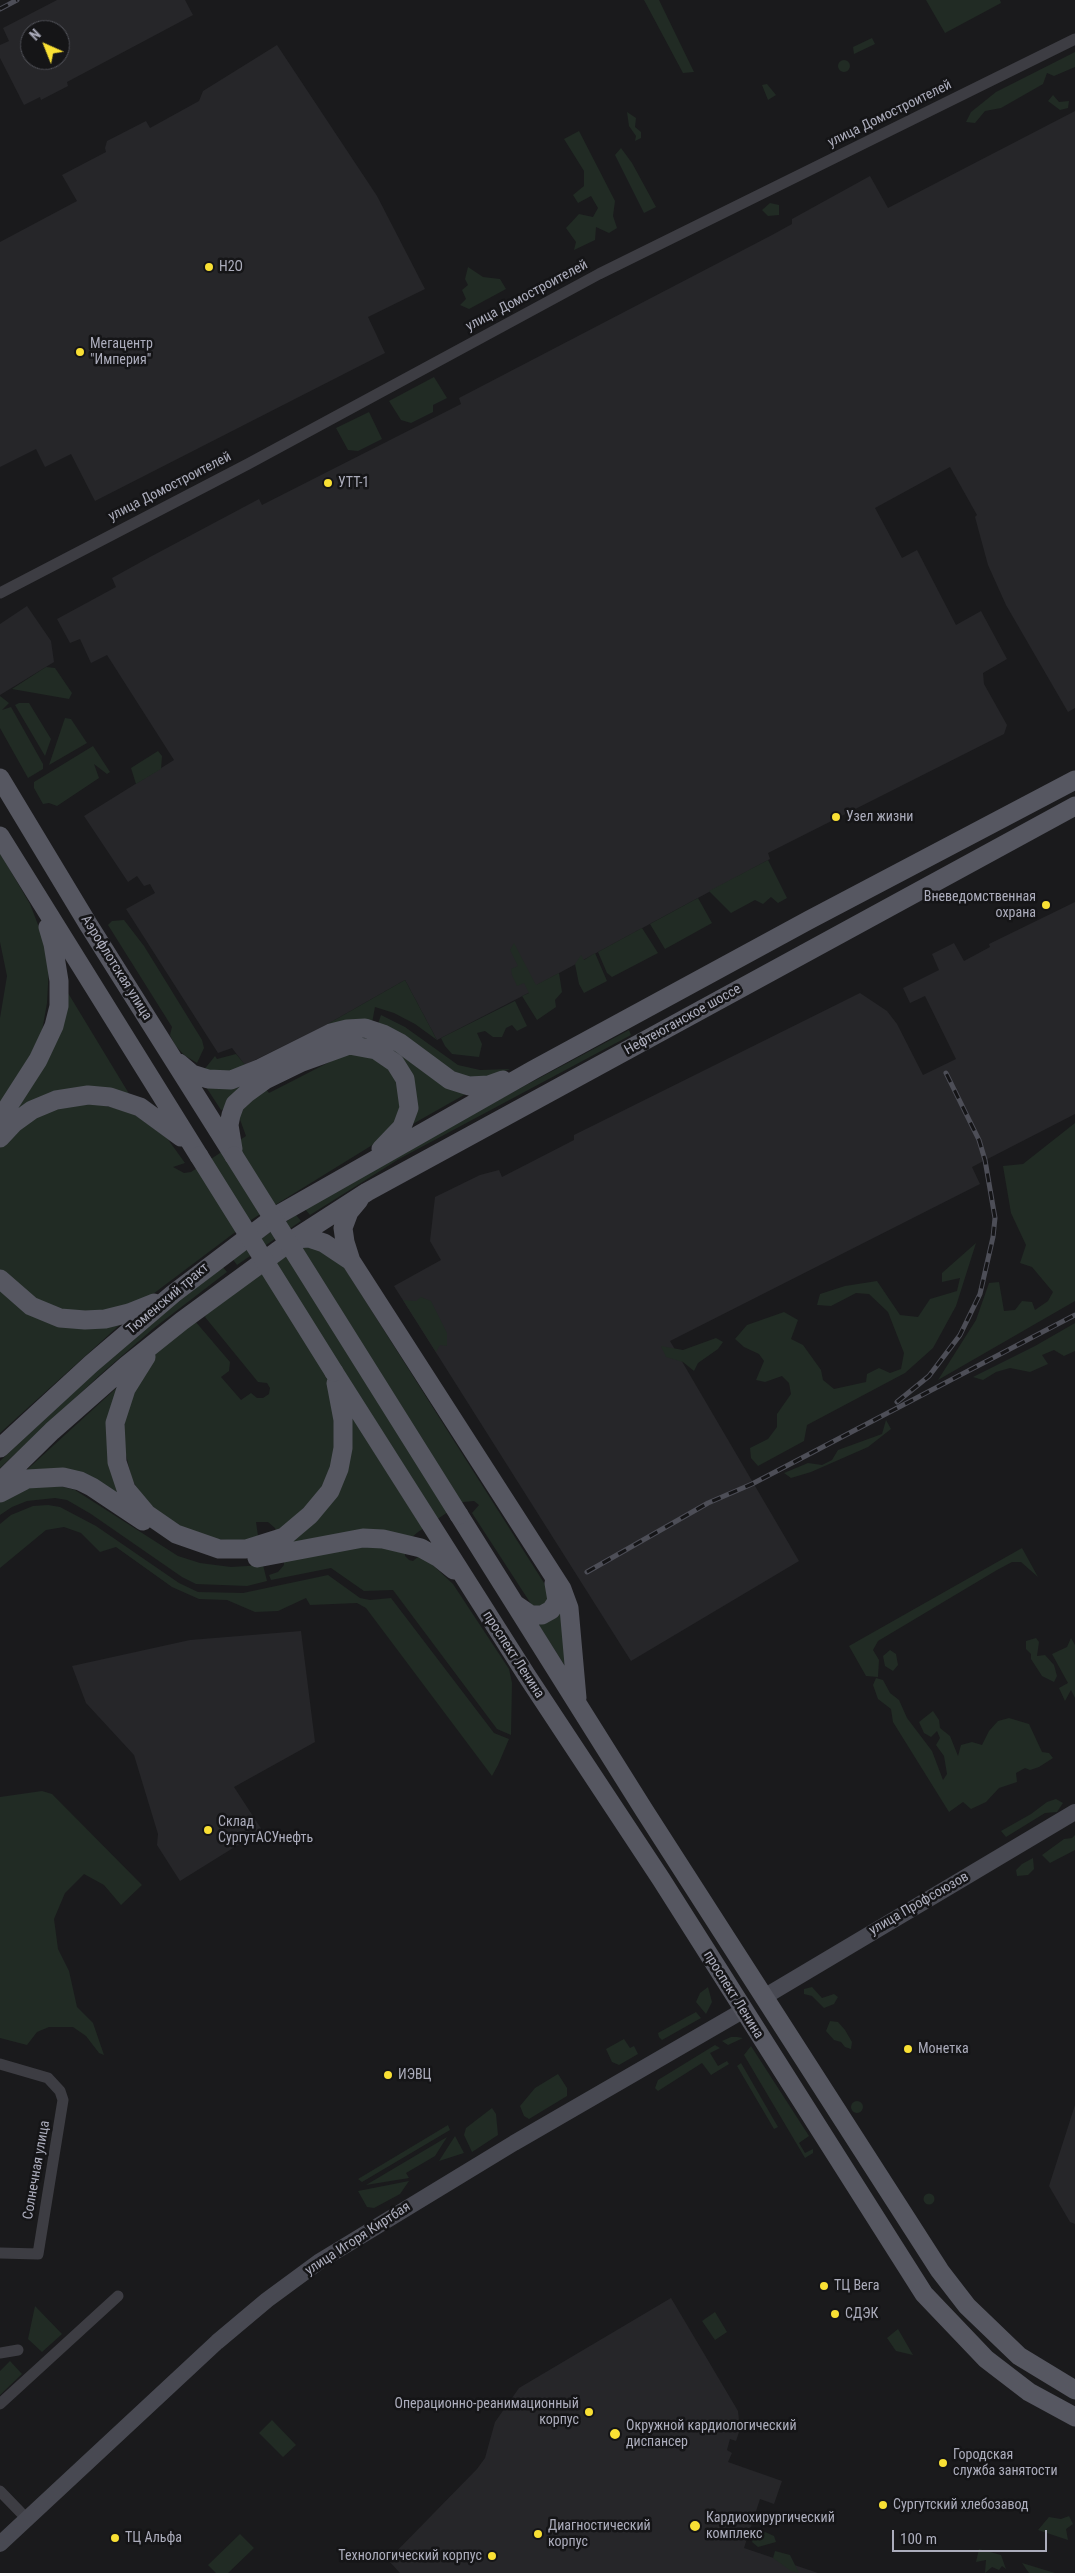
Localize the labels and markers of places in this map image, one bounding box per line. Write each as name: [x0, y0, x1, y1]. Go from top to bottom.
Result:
place label: H2O: [219, 259, 243, 275]
marker: H2O: [203, 261, 215, 273]
place label: Мегацентр "Империя": [90, 336, 153, 368]
marker: Мегацентр "Империя": [74, 346, 86, 358]
place label: УТТ-1: [338, 475, 369, 491]
marker: УТТ-1: [322, 477, 334, 489]
place label: Узел жизни: [846, 809, 913, 825]
marker: Узел жизни: [830, 811, 842, 823]
place label: Вневедомственная охрана: [924, 889, 1036, 922]
marker: Вневедомственная охрана: [1040, 899, 1052, 911]
place label: Склад СургутАСУнефть: [218, 1814, 313, 1846]
marker: Склад СургутАСУнефть: [202, 1824, 214, 1836]
place label: Монетка: [918, 2041, 969, 2057]
marker: Монетка: [902, 2043, 914, 2055]
place label: ИЭВЦ: [398, 2067, 432, 2083]
marker: ИЭВЦ: [382, 2069, 394, 2081]
place label: ТЦ Вега: [834, 2278, 880, 2294]
marker: ТЦ Вега: [818, 2280, 830, 2292]
place label: СДЭК: [845, 2306, 878, 2322]
marker: СДЭК: [829, 2308, 841, 2320]
place label: Операционно-реанимационный корпус: [394, 2396, 579, 2428]
marker: Операционно-реанимационный корпус: [583, 2406, 595, 2418]
place label: Окружной кардиологический диспансер: [626, 2418, 797, 2450]
marker: Окружной кардиологический диспансер: [608, 2427, 622, 2441]
place label: Городская служба занятости: [953, 2447, 1058, 2480]
marker: Городская служба занятости: [937, 2457, 949, 2469]
place label: Сургутский хлебозавод: [893, 2497, 1028, 2513]
marker: Сургутский хлебозавод: [877, 2499, 889, 2511]
place label: Кардиохирургический комплекс: [706, 2510, 835, 2542]
place label: Диагностический корпус: [548, 2518, 651, 2550]
marker: Кардиохирургический комплекс: [688, 2519, 702, 2533]
marker: Диагностический корпус: [532, 2528, 544, 2540]
place label: ТЦ Альфа: [125, 2530, 182, 2546]
marker: ТЦ Альфа: [109, 2532, 121, 2544]
place label: Технологический корпус: [338, 2548, 482, 2564]
marker: Технологический корпус: [486, 2550, 498, 2562]

